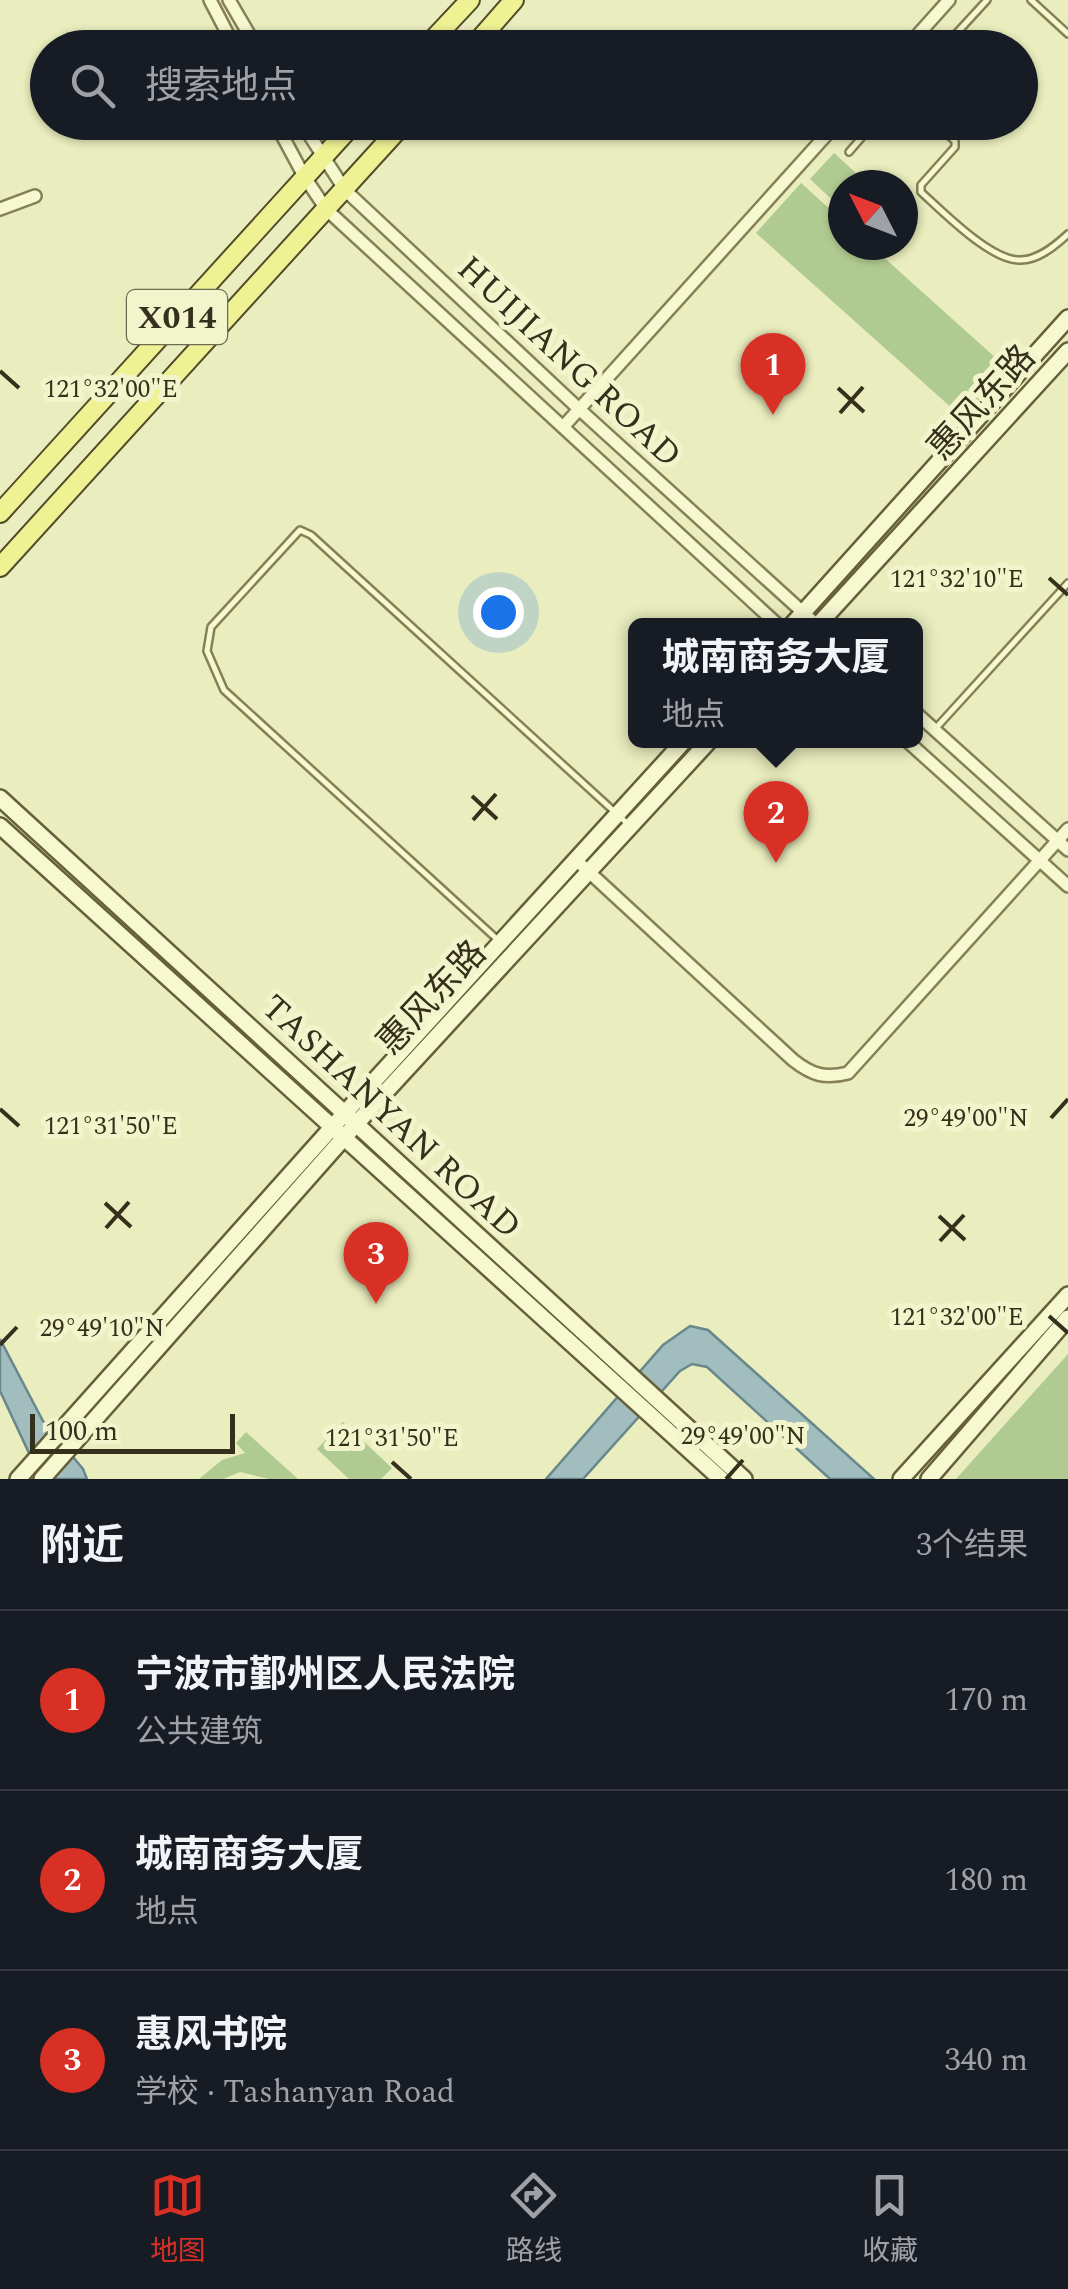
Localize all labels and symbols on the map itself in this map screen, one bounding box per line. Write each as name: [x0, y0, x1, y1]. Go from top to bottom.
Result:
north arrow: [828, 170, 918, 260]
street label: HUIJIANG ROAD: [445, 244, 693, 481]
road number: X014: [127, 290, 227, 344]
pin: 1: [740, 332, 806, 415]
street label: 惠风东路: [916, 333, 1049, 473]
text: 121°32'00"E: [44, 371, 178, 409]
text: 121°32'10"E: [890, 561, 1024, 599]
your location: [473, 587, 524, 638]
pin: 2: [744, 780, 808, 863]
street label: 惠风东路: [365, 929, 499, 1067]
street label: TASHANYAN ROAD: [249, 982, 533, 1252]
text: 29°49'00"N: [904, 1100, 1028, 1138]
text: 121°31'50"E: [44, 1108, 178, 1146]
pin: 3: [344, 1222, 408, 1304]
text: 121°32'00"E: [890, 1299, 1024, 1337]
text: 29°49'10"N: [40, 1310, 164, 1348]
scale bar: [30, 1409, 235, 1454]
text: 29°49'00"N: [681, 1418, 805, 1456]
text: 121°31'50"E: [325, 1420, 459, 1458]

